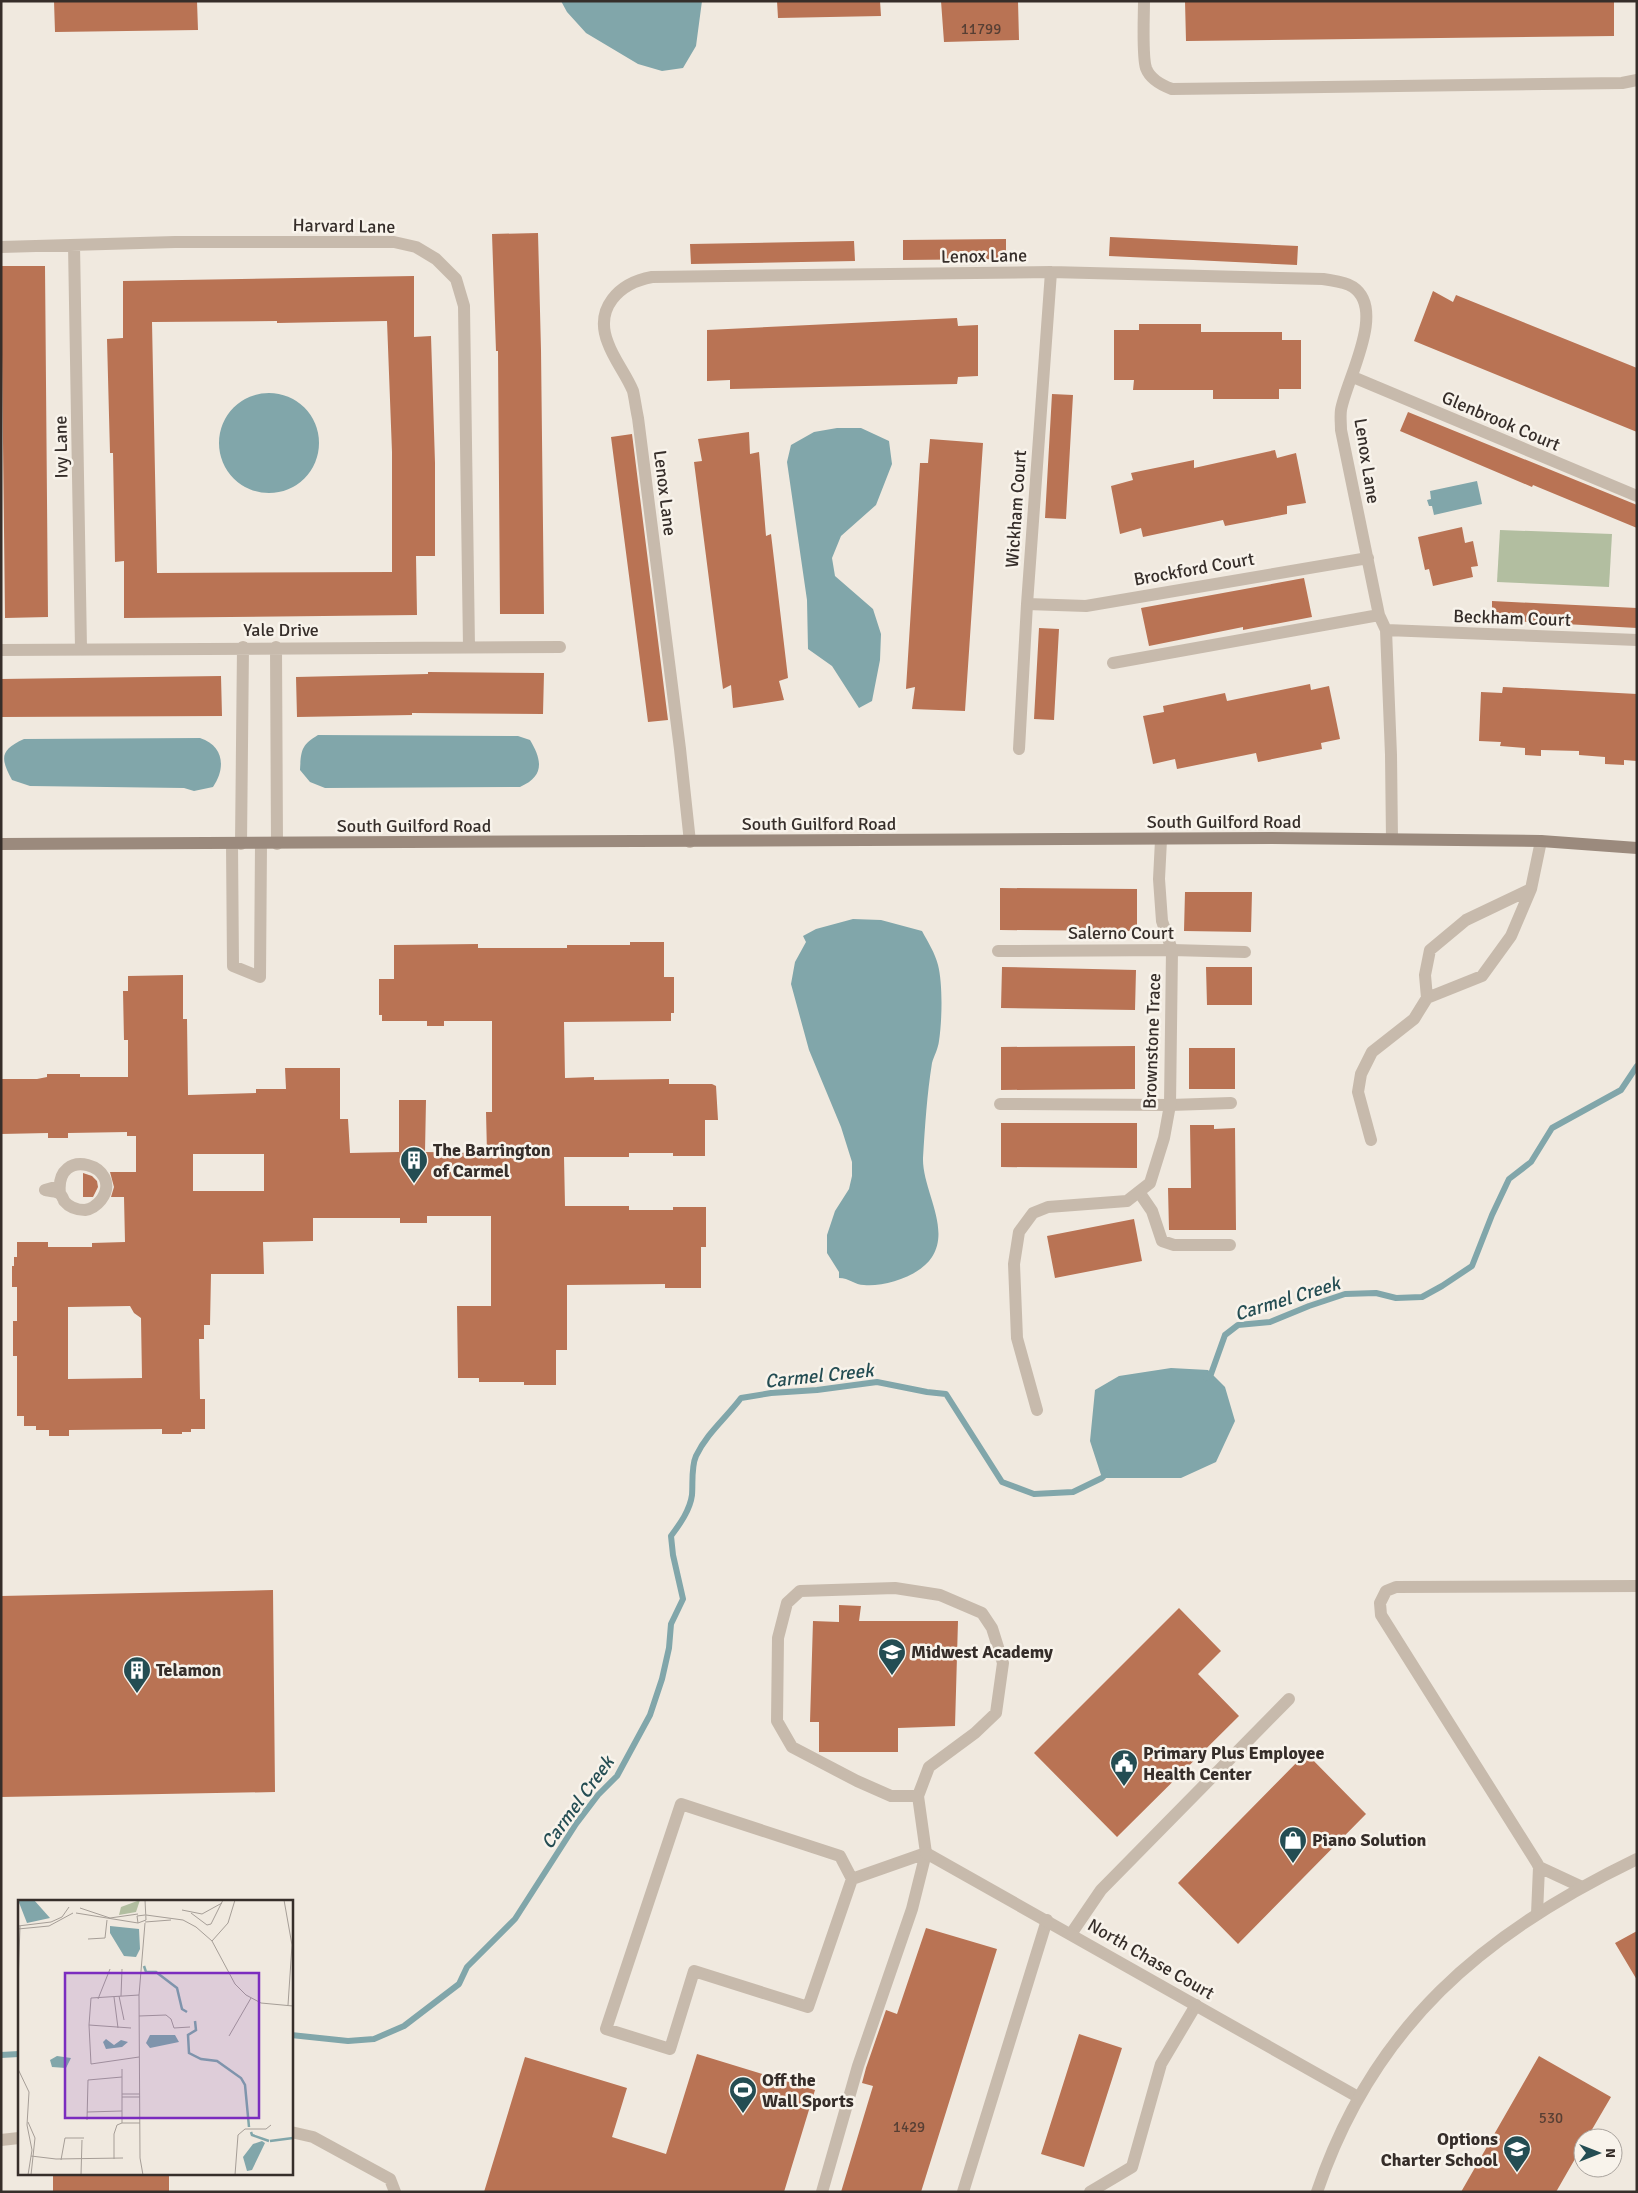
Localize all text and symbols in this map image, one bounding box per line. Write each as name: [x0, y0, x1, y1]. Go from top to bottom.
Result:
house number: 11799: [961, 20, 1001, 38]
street label: Harvard Lane: [292, 214, 396, 238]
street label: Lenox Lane: [941, 244, 1027, 268]
street label: Glenbrook Court: [1439, 386, 1563, 456]
street label: Ivy Lane: [49, 415, 73, 479]
street label: Lenox Lane: [1349, 417, 1385, 505]
street label: Lenox Lane: [649, 449, 681, 537]
street label: Wickham Court: [1001, 449, 1031, 569]
street label: Brockford Court: [1132, 548, 1256, 590]
street label: Beckham Court: [1453, 605, 1571, 631]
street label: Yale Drive: [243, 619, 319, 641]
street label: South Guilford Road: [1147, 811, 1301, 833]
street label: South Guilford Road: [742, 813, 896, 835]
street label: South Guilford Road: [337, 815, 491, 837]
street label: Salerno Court: [1068, 922, 1174, 944]
street label: Brownstone Trace: [1139, 973, 1165, 1109]
place label: The Barrington of Carmel: [433, 1139, 551, 1182]
building icon: The Barrington of Carmel: [399, 1145, 429, 1184]
water label: Carmel Creek: [1232, 1271, 1344, 1326]
water label: Carmel Creek: [764, 1358, 876, 1394]
school or university icon: Midwest Academy: [877, 1637, 907, 1676]
place label: Midwest Academy: [911, 1641, 1053, 1663]
building icon: Telamon: [122, 1655, 152, 1694]
place label: Telamon: [156, 1659, 221, 1681]
place label: Primary Plus Employee Health Center: [1143, 1742, 1324, 1785]
public building icon: Primary Plus Employee Health Center: [1109, 1748, 1139, 1787]
water label: Carmel Creek: [536, 1750, 620, 1854]
shop icon: Piano Solution: [1278, 1825, 1308, 1864]
place label: Piano Solution: [1312, 1829, 1427, 1851]
inset map: [18, 1900, 292, 2176]
street label: North Chase Court: [1084, 1914, 1218, 2004]
place label: Off the Wall Sports: [762, 2069, 854, 2112]
sports icon: Off the Wall Sports: [728, 2075, 758, 2114]
house number: 530: [1539, 2109, 1563, 2127]
house number: 1429: [893, 2118, 925, 2136]
place label: Options Charter School: [1381, 2128, 1498, 2171]
north arrow: [1573, 2128, 1623, 2178]
school or university icon: Options Charter School: [1502, 2134, 1532, 2173]
text: N: [1602, 2148, 1619, 2158]

